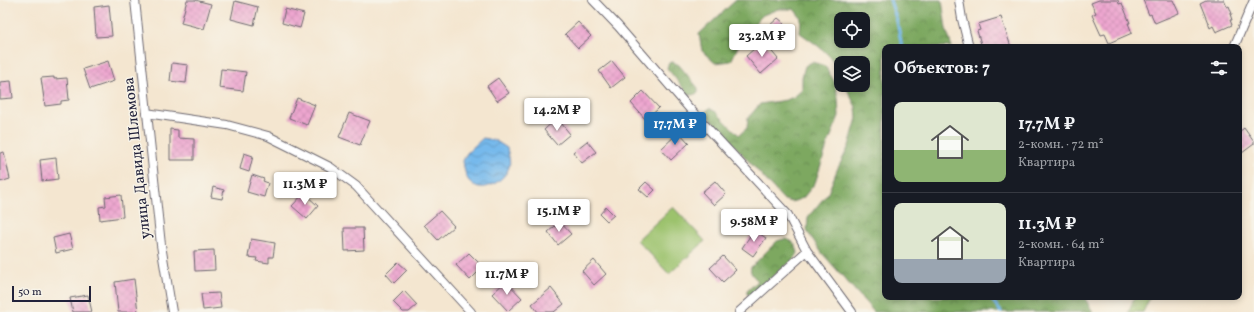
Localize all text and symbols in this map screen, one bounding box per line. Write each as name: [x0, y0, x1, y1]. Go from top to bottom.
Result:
map controls: [834, 12, 870, 92]
button: locate: [834, 12, 870, 48]
pin: 23.2M ₽: [725, 24, 799, 58]
text: 23.2M ₽: [738, 28, 786, 46]
button: layers: [834, 56, 870, 92]
text: Объектов: 7: [894, 57, 990, 80]
icon: filters: [1208, 57, 1230, 79]
street label: улица Давида Шлемова: [119, 76, 157, 240]
pin: 14.2M ₽: [520, 98, 594, 132]
text: 14.2M ₽: [533, 102, 581, 120]
pin: 17.7M ₽: [638, 112, 712, 146]
text: 17.7M ₽: [1018, 113, 1075, 136]
text: 17.7M ₽: [653, 116, 697, 134]
icon: home: [926, 118, 974, 166]
text: 2-комн. · 72 m²: [1018, 136, 1103, 154]
text: Квартира: [1018, 154, 1075, 172]
pin: 11.3M ₽: [268, 172, 342, 206]
text: 11.3M ₽: [283, 176, 327, 194]
pin: 15.1M ₽: [522, 199, 596, 233]
text: 15.1M ₽: [537, 203, 581, 221]
pin: 9.58M ₽: [717, 209, 791, 243]
text: 9.58M ₽: [730, 213, 778, 231]
text: 11.3M ₽: [1018, 213, 1076, 236]
icon: home: [926, 219, 974, 267]
text: 2-комн. · 64 m²: [1018, 236, 1104, 254]
text: Квартира: [1018, 254, 1075, 272]
pin: 11.7M ₽: [470, 262, 544, 296]
text: 11.7M ₽: [485, 266, 529, 284]
scale bar: [12, 284, 91, 303]
text: 50 m: [18, 285, 42, 300]

